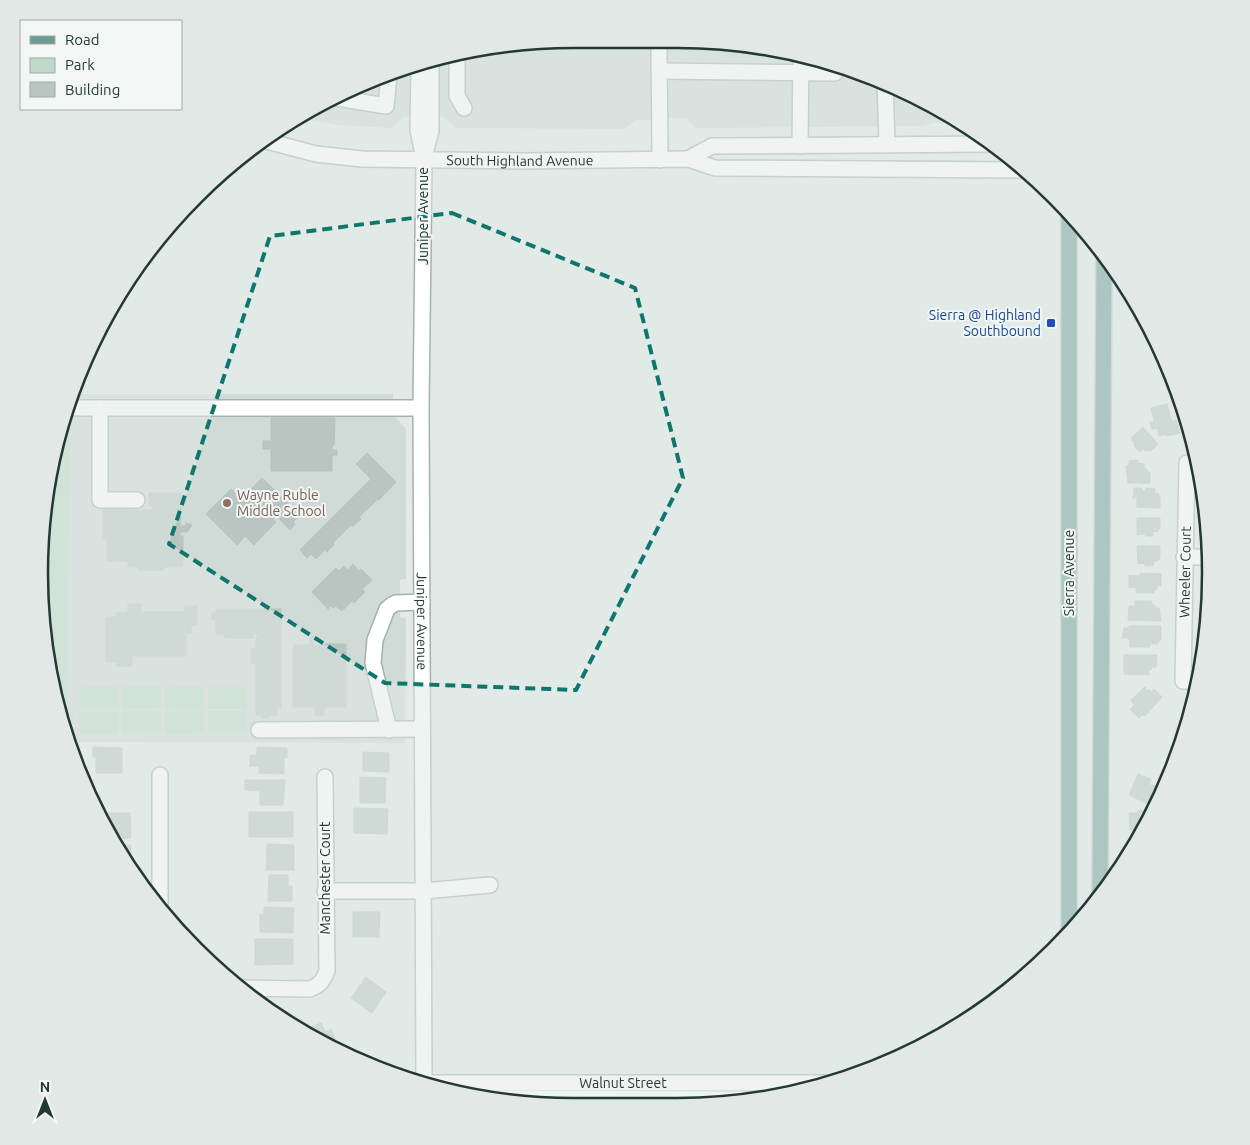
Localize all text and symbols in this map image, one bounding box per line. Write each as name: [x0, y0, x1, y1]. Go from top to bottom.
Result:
legend: [20, 20, 182, 110]
text: Road: [65, 31, 100, 48]
text: Park: [65, 56, 95, 73]
text: Building: [65, 81, 120, 98]
street label: South Highland Avenue: [446, 152, 594, 169]
street label: Juniper Avenue: [415, 167, 431, 265]
place label: Sierra @ Highland Southbound: [929, 307, 1041, 339]
marker: Sierra @ Highland Southbound: [1045, 317, 1057, 329]
place label: Wayne Ruble Middle School: [237, 487, 326, 519]
marker: Wayne Ruble Middle School: [221, 497, 233, 509]
street label: Wheeler Court: [1176, 525, 1194, 618]
street label: Sierra Avenue: [1061, 530, 1077, 616]
street label: Juniper Avenue: [414, 572, 430, 670]
street label: Manchester Court: [317, 821, 333, 934]
north arrow: [20, 1075, 70, 1125]
street label: Walnut Street: [579, 1075, 667, 1091]
text: N: [40, 1079, 50, 1095]

